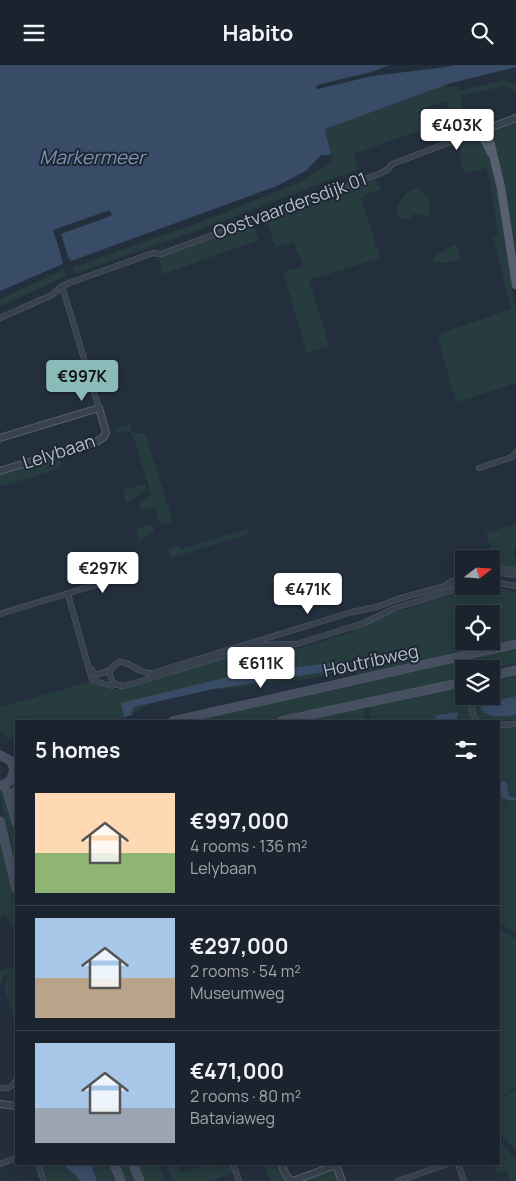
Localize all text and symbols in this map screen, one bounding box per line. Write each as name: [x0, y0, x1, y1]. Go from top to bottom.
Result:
text: Habito: [223, 18, 293, 48]
icon: menu: [20, 19, 48, 47]
icon: search: [468, 19, 496, 47]
pin: €403K: [422, 109, 492, 151]
text: €403K: [432, 114, 482, 136]
water label: Markermeer: [39, 144, 147, 170]
street label: Oostvaardersdijk 01: [210, 166, 370, 244]
pin: €997K: [47, 359, 117, 402]
text: €997K: [57, 365, 107, 387]
street label: Lelybaan: [19, 428, 98, 474]
north arrow: [455, 550, 500, 595]
map controls: [455, 550, 500, 705]
pin: €297K: [68, 551, 138, 594]
text: €297K: [78, 557, 128, 579]
pin: €471K: [273, 573, 343, 615]
text: €471K: [285, 578, 331, 600]
button: locate: [455, 605, 500, 650]
street label: Houtribweg: [321, 638, 420, 682]
pin: €611K: [226, 647, 296, 689]
text: €611K: [239, 652, 284, 674]
button: layers: [455, 660, 500, 705]
text: 5 homes: [35, 736, 120, 764]
icon: filters: [452, 736, 480, 764]
text: €997,000: [190, 807, 289, 835]
icon: home: [75, 813, 135, 873]
text: 4 rooms · 136 m²: [190, 835, 307, 857]
text: Lelybaan: [190, 857, 256, 879]
text: €297,000: [190, 932, 289, 960]
icon: home: [75, 938, 135, 998]
text: 2 rooms · 54 m²: [190, 960, 301, 982]
text: Museumweg: [190, 982, 285, 1004]
text: €471,000: [190, 1057, 284, 1085]
icon: home: [75, 1063, 135, 1123]
text: 2 rooms · 80 m²: [190, 1085, 301, 1107]
text: Bataviaweg: [190, 1107, 275, 1129]

